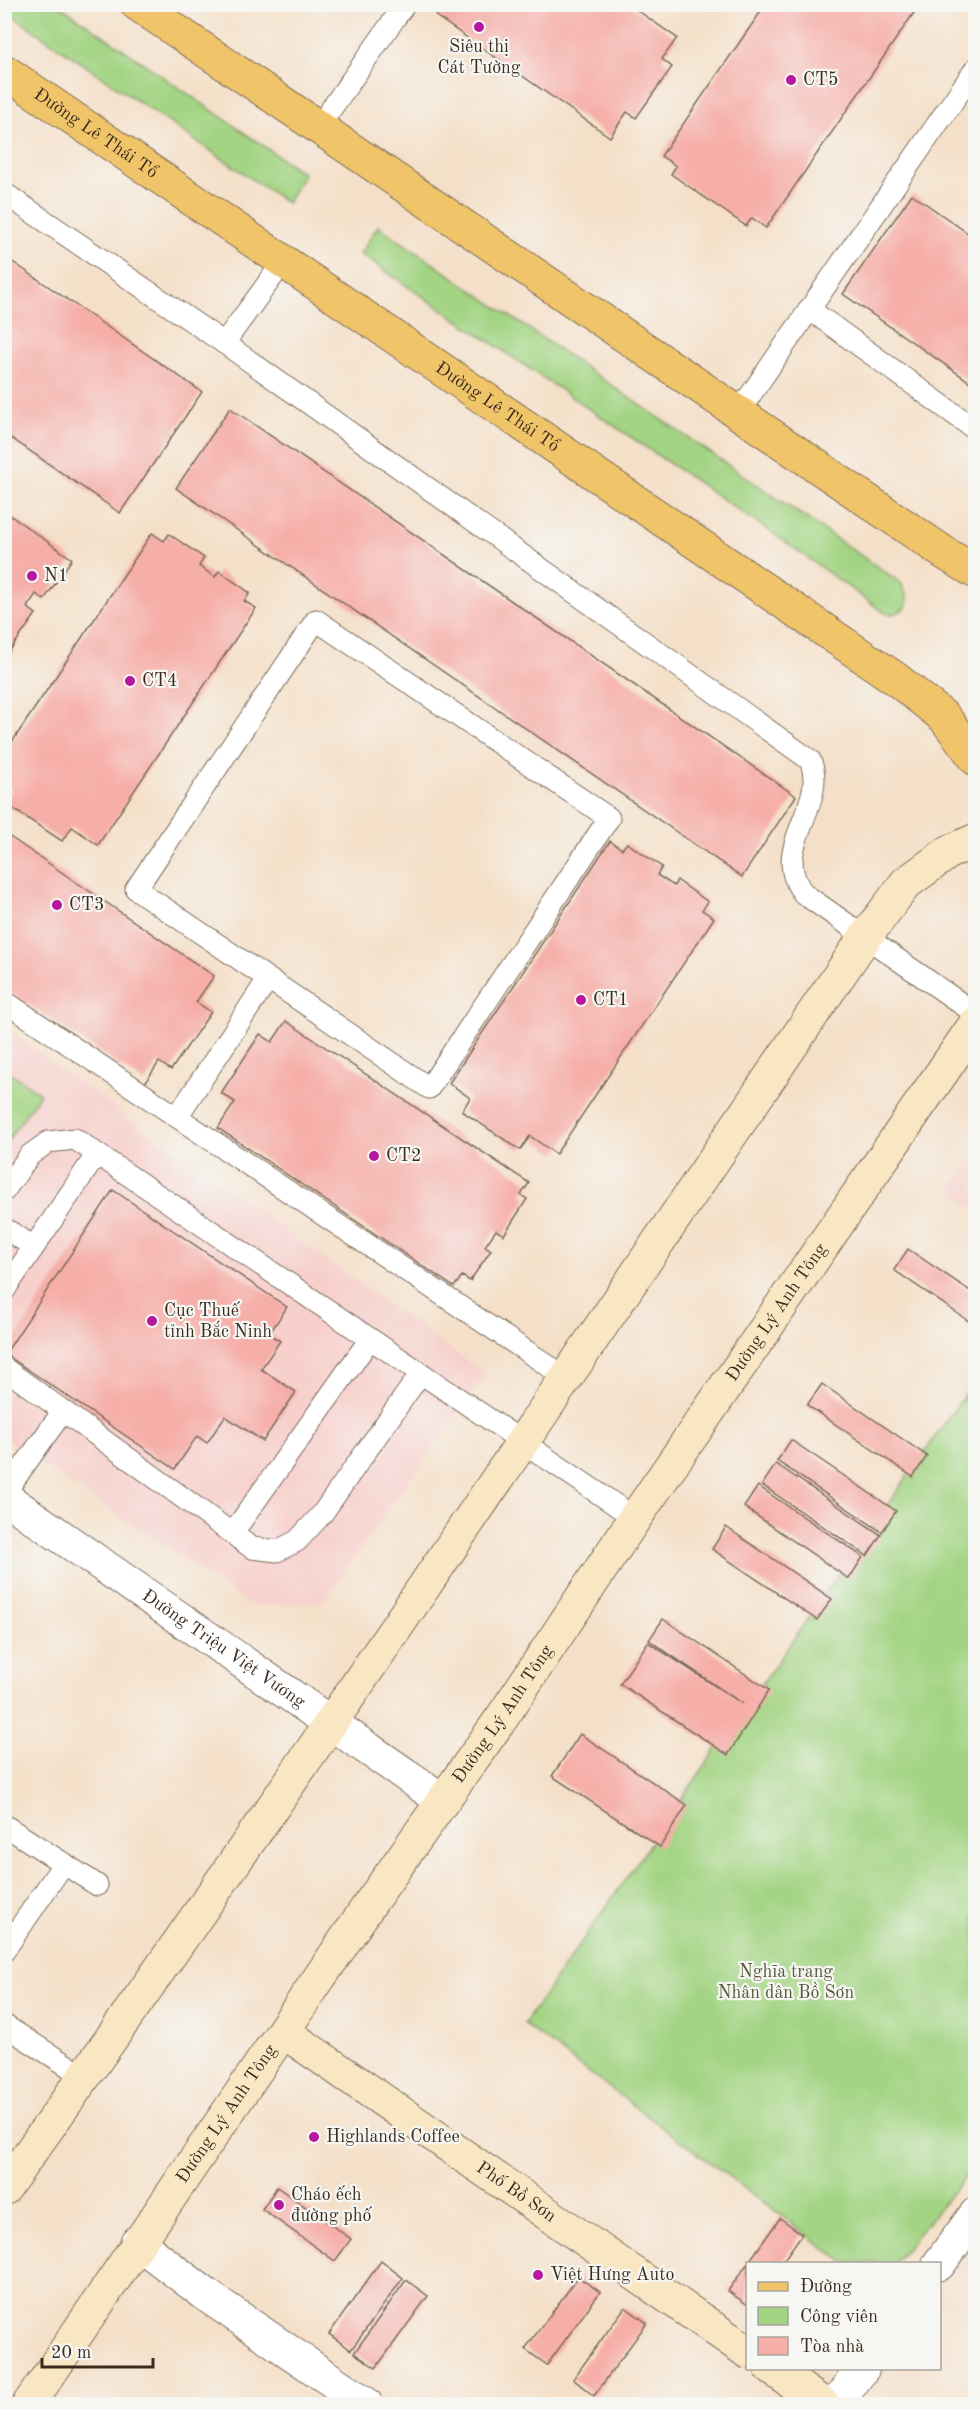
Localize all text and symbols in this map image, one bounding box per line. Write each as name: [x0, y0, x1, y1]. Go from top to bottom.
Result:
marker: Siêu thị Cát Tường: [472, 20, 486, 34]
place label: Siêu thị Cát Tường: [437, 38, 521, 77]
place label: CT5: [803, 71, 838, 89]
marker: CT5: [784, 73, 798, 87]
street label: Đường Lê Thái Tổ: [31, 85, 162, 182]
street label: Đường Lê Thái Tổ: [432, 359, 564, 456]
place label: N1: [44, 567, 68, 585]
marker: N1: [25, 569, 39, 583]
place label: CT4: [142, 672, 177, 690]
marker: CT4: [123, 674, 137, 688]
place label: CT3: [69, 896, 104, 914]
marker: CT3: [50, 898, 64, 912]
place label: CT1: [593, 991, 628, 1009]
marker: CT1: [574, 993, 588, 1007]
place label: CT2: [386, 1147, 421, 1165]
marker: CT2: [367, 1149, 381, 1163]
street label: Đường Lý Anh Tông: [723, 1240, 830, 1385]
place label: Cục Thuế tỉnh Bắc Ninh: [164, 1301, 272, 1341]
marker: Cục Thuế tỉnh Bắc Ninh: [145, 1314, 159, 1328]
street label: Đường Triệu Việt Vương: [139, 1586, 309, 1712]
street label: Đường Lý Anh Tông: [449, 1642, 557, 1787]
park label: Nghĩa trang Nhân dân Bồ Sơn: [718, 1963, 855, 2002]
street label: Đường Lý Anh Tông: [173, 2041, 280, 2186]
place label: Highlands Coffee: [326, 2128, 460, 2146]
marker: Highlands Coffee: [307, 2130, 321, 2144]
street label: Phố Bồ Sơn: [473, 2158, 559, 2226]
place label: Cháo ếch đường phố: [291, 2185, 373, 2225]
marker: Cháo ếch đường phố: [272, 2198, 286, 2212]
legend: [746, 2262, 941, 2370]
place label: Việt Hưng Auto: [550, 2266, 675, 2284]
marker: Việt Hưng Auto: [531, 2268, 545, 2282]
text: Đường: [800, 2278, 852, 2296]
text: Công viên: [800, 2308, 878, 2326]
scale bar: [42, 2331, 153, 2369]
text: Tòa nhà: [800, 2338, 864, 2356]
text: 20 m: [51, 2344, 91, 2362]

